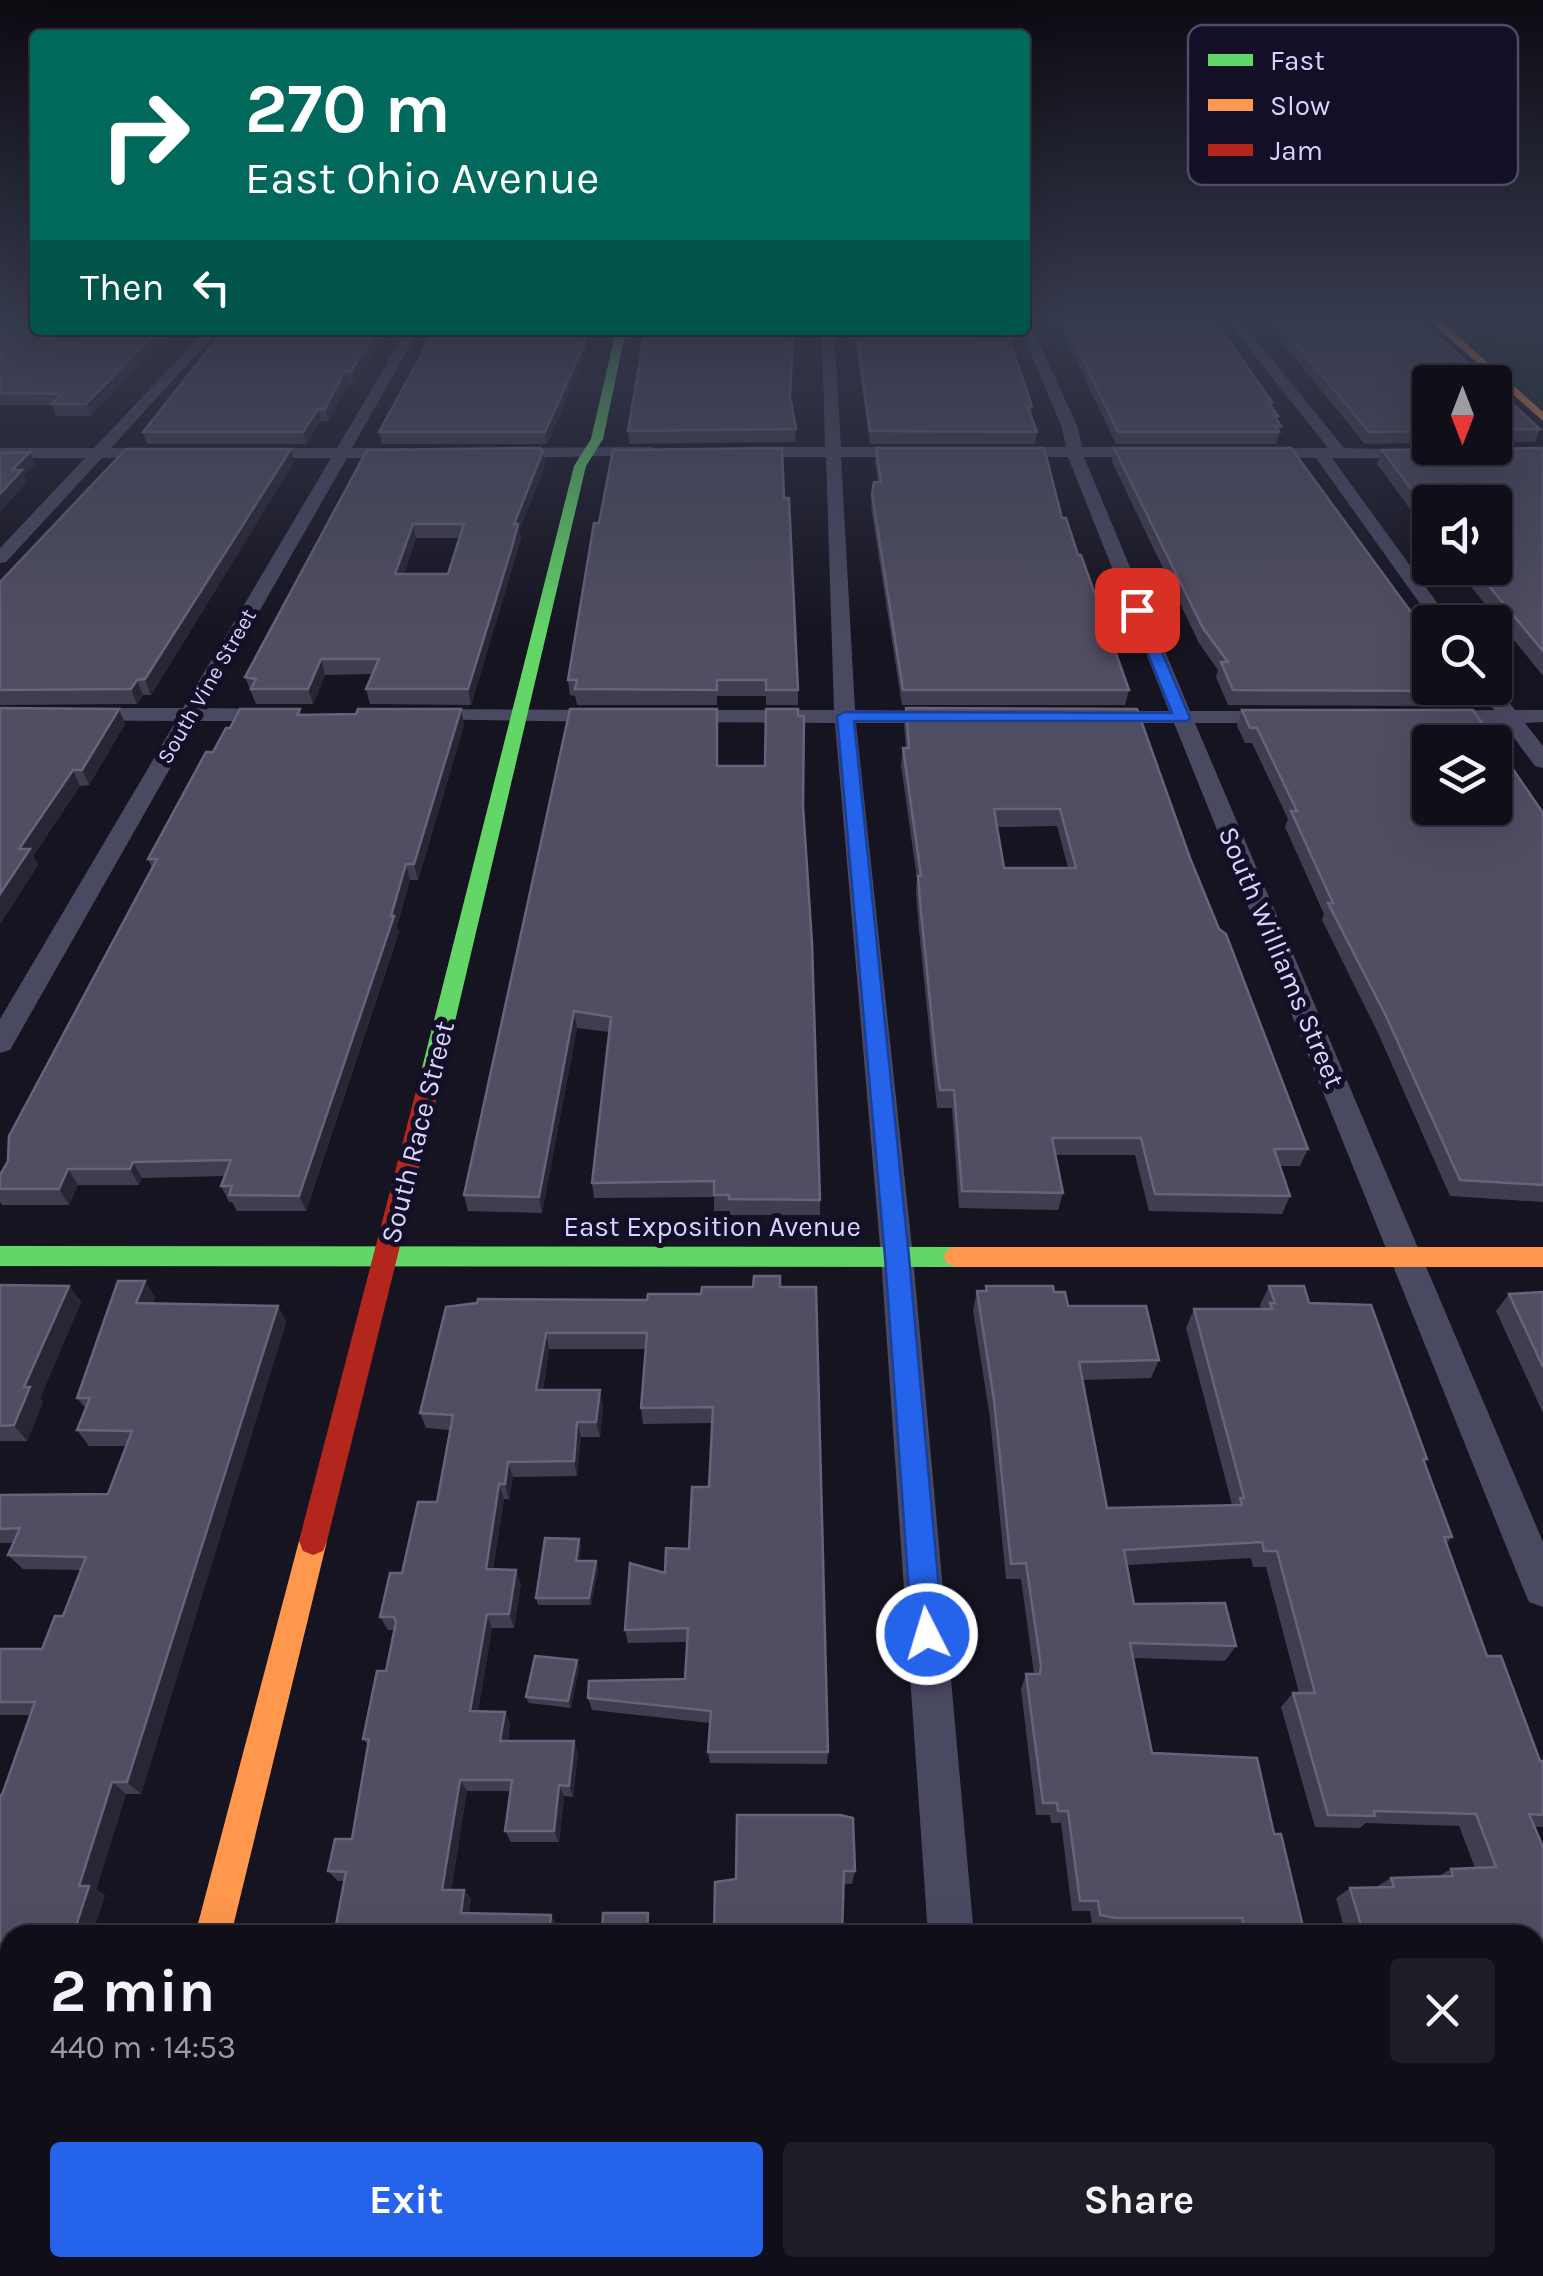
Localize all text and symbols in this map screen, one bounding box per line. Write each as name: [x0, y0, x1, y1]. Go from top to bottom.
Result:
legend: [1188, 25, 1518, 185]
text: Fast: [1270, 44, 1325, 77]
text: 270 m: [245, 68, 451, 150]
icon: right: [80, 70, 210, 200]
text: Slow: [1270, 89, 1330, 122]
text: Jam: [1270, 134, 1323, 167]
text: East Ohio Avenue: [245, 152, 599, 204]
icon: left: [184, 260, 239, 315]
text: Then: [80, 265, 164, 310]
north arrow: [1412, 365, 1512, 465]
map controls: [1412, 365, 1512, 825]
button: sound: [1412, 485, 1512, 585]
pin: [1095, 568, 1180, 653]
icon: arrive: [1110, 583, 1165, 638]
street label: South Vine Street: [152, 604, 262, 769]
button: search: [1412, 605, 1512, 705]
button: layers: [1412, 725, 1512, 825]
street label: South Williams Street: [1212, 822, 1352, 1093]
street label: South Race Street: [374, 1017, 461, 1247]
street label: East Exposition Avenue: [563, 1210, 861, 1243]
position arrow: [875, 1582, 979, 1686]
text: 2 min: [50, 1956, 215, 2026]
button: close: [1390, 1958, 1495, 2063]
text: 440 m · 14:53: [50, 2029, 236, 2066]
button: Exit: [50, 2142, 763, 2257]
button: Share: [783, 2142, 1495, 2257]

